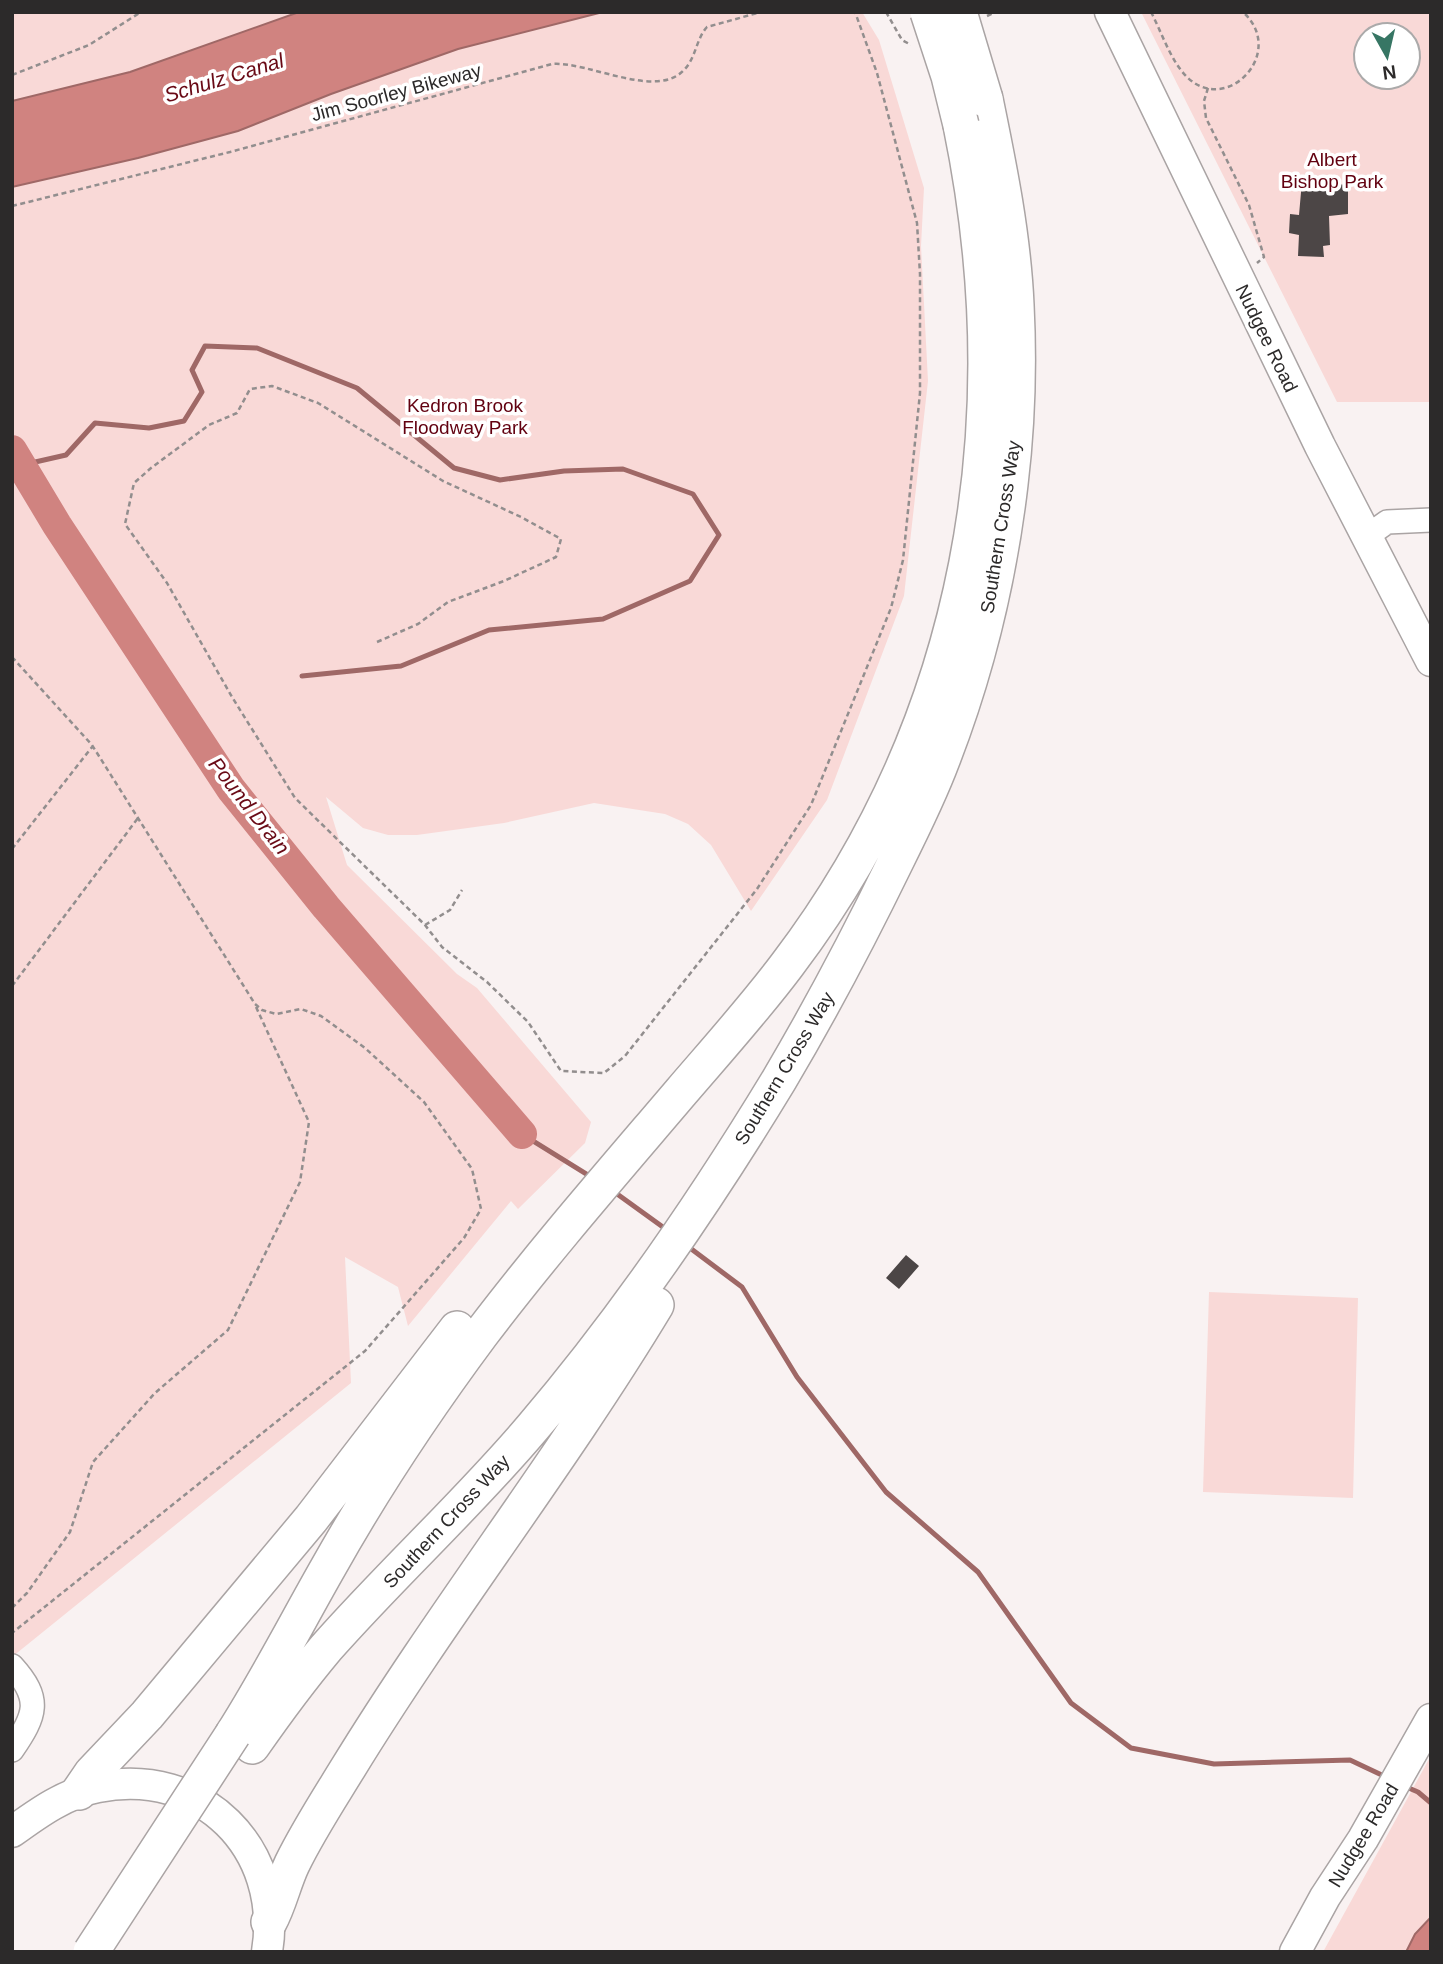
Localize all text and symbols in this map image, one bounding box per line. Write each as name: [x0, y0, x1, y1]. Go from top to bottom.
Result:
north arrow: [1352, 21, 1422, 91]
water label: Schulz Canal: [161, 48, 288, 107]
street label: Jim Soorley Bikeway: [309, 60, 484, 125]
text: N: [1381, 61, 1398, 84]
park label: Albert Bishop Park: [1281, 149, 1384, 192]
street label: Nudgee Road: [1231, 281, 1302, 396]
park label: Kedron Brook Floodway Park: [402, 395, 528, 438]
street label: Southern Cross Way: [976, 439, 1025, 615]
water label: Pound Drain: [204, 753, 294, 859]
street label: Southern Cross Way: [730, 988, 839, 1148]
street label: Southern Cross Way: [379, 1450, 514, 1592]
street label: Nudgee Road: [1324, 1780, 1403, 1891]

